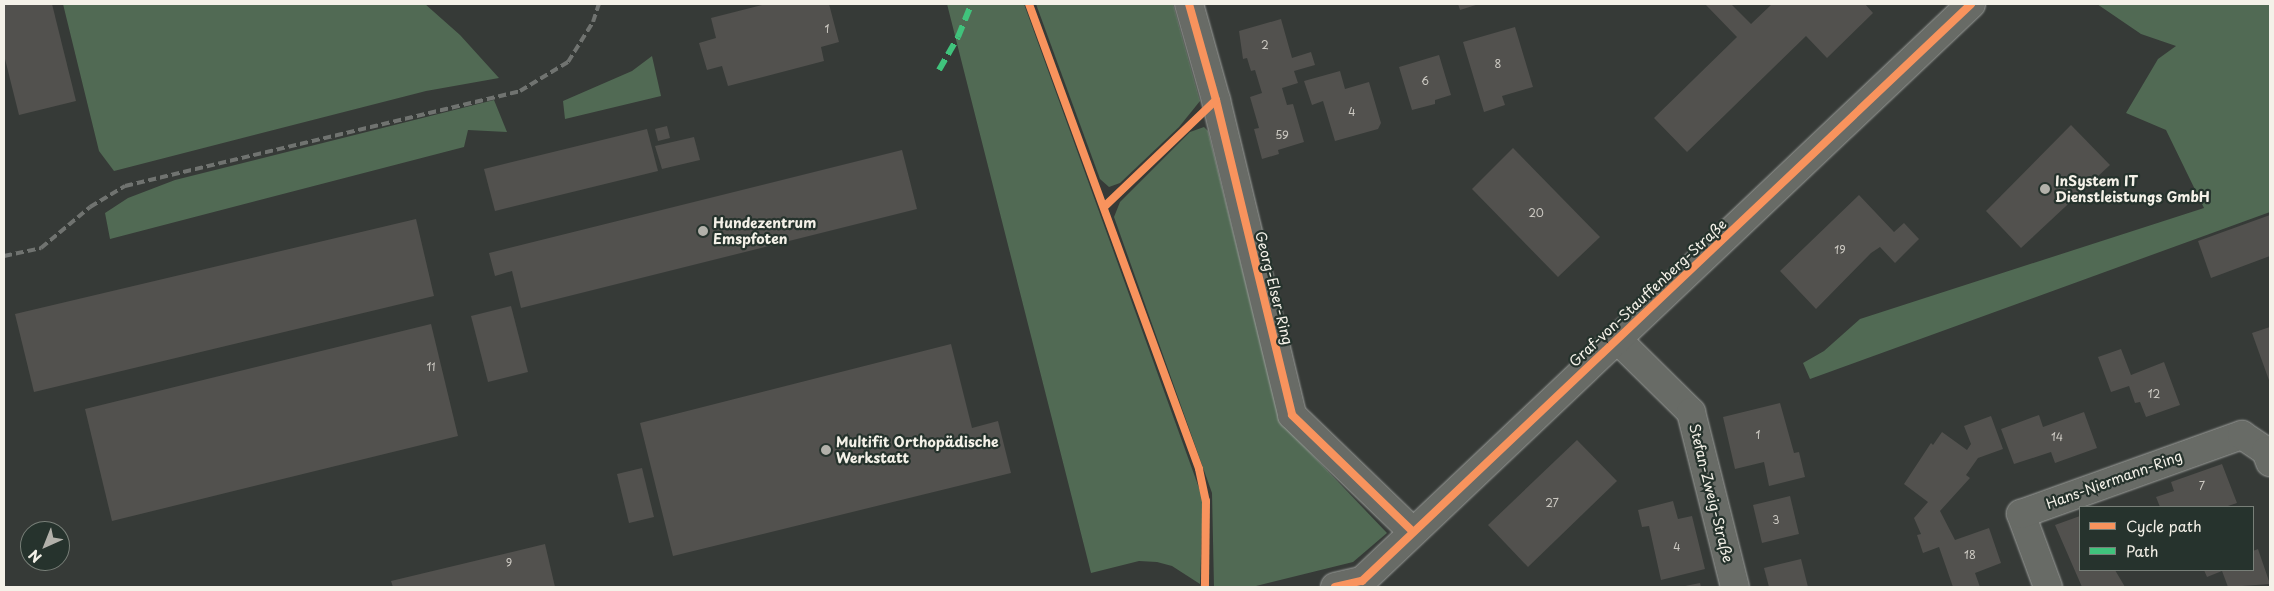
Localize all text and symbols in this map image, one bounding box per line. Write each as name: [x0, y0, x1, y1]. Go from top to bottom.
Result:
house number: 1: [825, 22, 829, 36]
house number: 2: [1261, 38, 1269, 52]
house number: 8: [1495, 57, 1501, 71]
house number: 6: [1421, 74, 1429, 88]
house number: 4: [1348, 105, 1356, 119]
house number: 59: [1275, 128, 1289, 142]
place label: InSystem IT Dienstleistungs GmbH: [2055, 173, 2210, 206]
marker: InSystem IT Dienstleistungs GmbH: [2039, 183, 2051, 195]
house number: 20: [1528, 206, 1544, 220]
place label: Hundezentrum Emspfoten: [713, 215, 816, 248]
street label: Graf-von-Stauffenberg-Straße: [1566, 216, 1730, 370]
marker: Hundezentrum Emspfoten: [697, 225, 709, 237]
street label: Georg-Elser-Ring: [1252, 230, 1296, 346]
house number: 19: [1834, 243, 1846, 257]
house number: 11: [426, 360, 436, 374]
house number: 12: [2148, 387, 2160, 401]
street label: Stefan-Zweig-Straße: [1686, 422, 1736, 564]
house number: 1: [1756, 428, 1760, 442]
house number: 14: [2051, 430, 2063, 444]
place label: Multifit Orthopädische Werkstatt: [836, 434, 998, 467]
marker: Multifit Orthopädische Werkstatt: [820, 444, 832, 456]
street label: Hans-Niermann-Ring: [2044, 448, 2184, 512]
house number: 7: [2199, 479, 2205, 493]
house number: 27: [1545, 496, 1559, 510]
legend: [2079, 506, 2254, 571]
house number: 3: [1772, 513, 1780, 527]
text: Cycle path: [2126, 514, 2202, 537]
north arrow: [20, 521, 70, 571]
text: Path: [2126, 539, 2158, 562]
house number: 4: [1673, 540, 1681, 554]
text: N: [24, 545, 46, 568]
house number: 18: [1964, 548, 1976, 562]
house number: 9: [506, 556, 512, 570]

